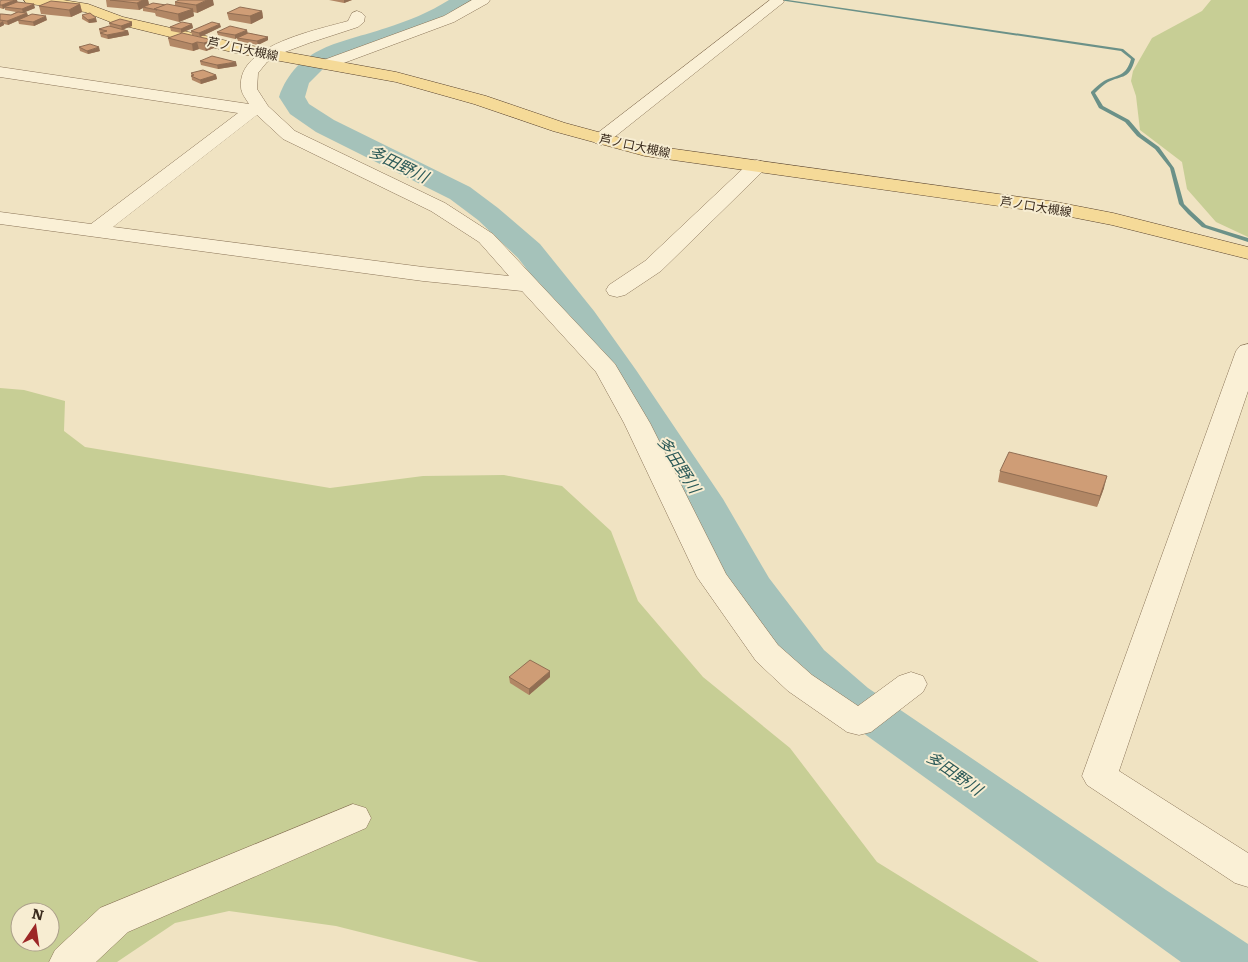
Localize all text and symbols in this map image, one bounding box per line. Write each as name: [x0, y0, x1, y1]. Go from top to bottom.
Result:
street label: 芦ノ口大槻線: [206, 32, 280, 64]
street label: 芦ノ口大槻線: [598, 129, 672, 161]
water label: 多田野川: [365, 138, 435, 189]
street label: 芦ノ口大槻線: [999, 191, 1073, 221]
water label: 多田野川: [653, 431, 709, 499]
water label: 多田野川: [922, 744, 990, 801]
north arrow: [10, 902, 60, 952]
text: N: [30, 902, 46, 924]

